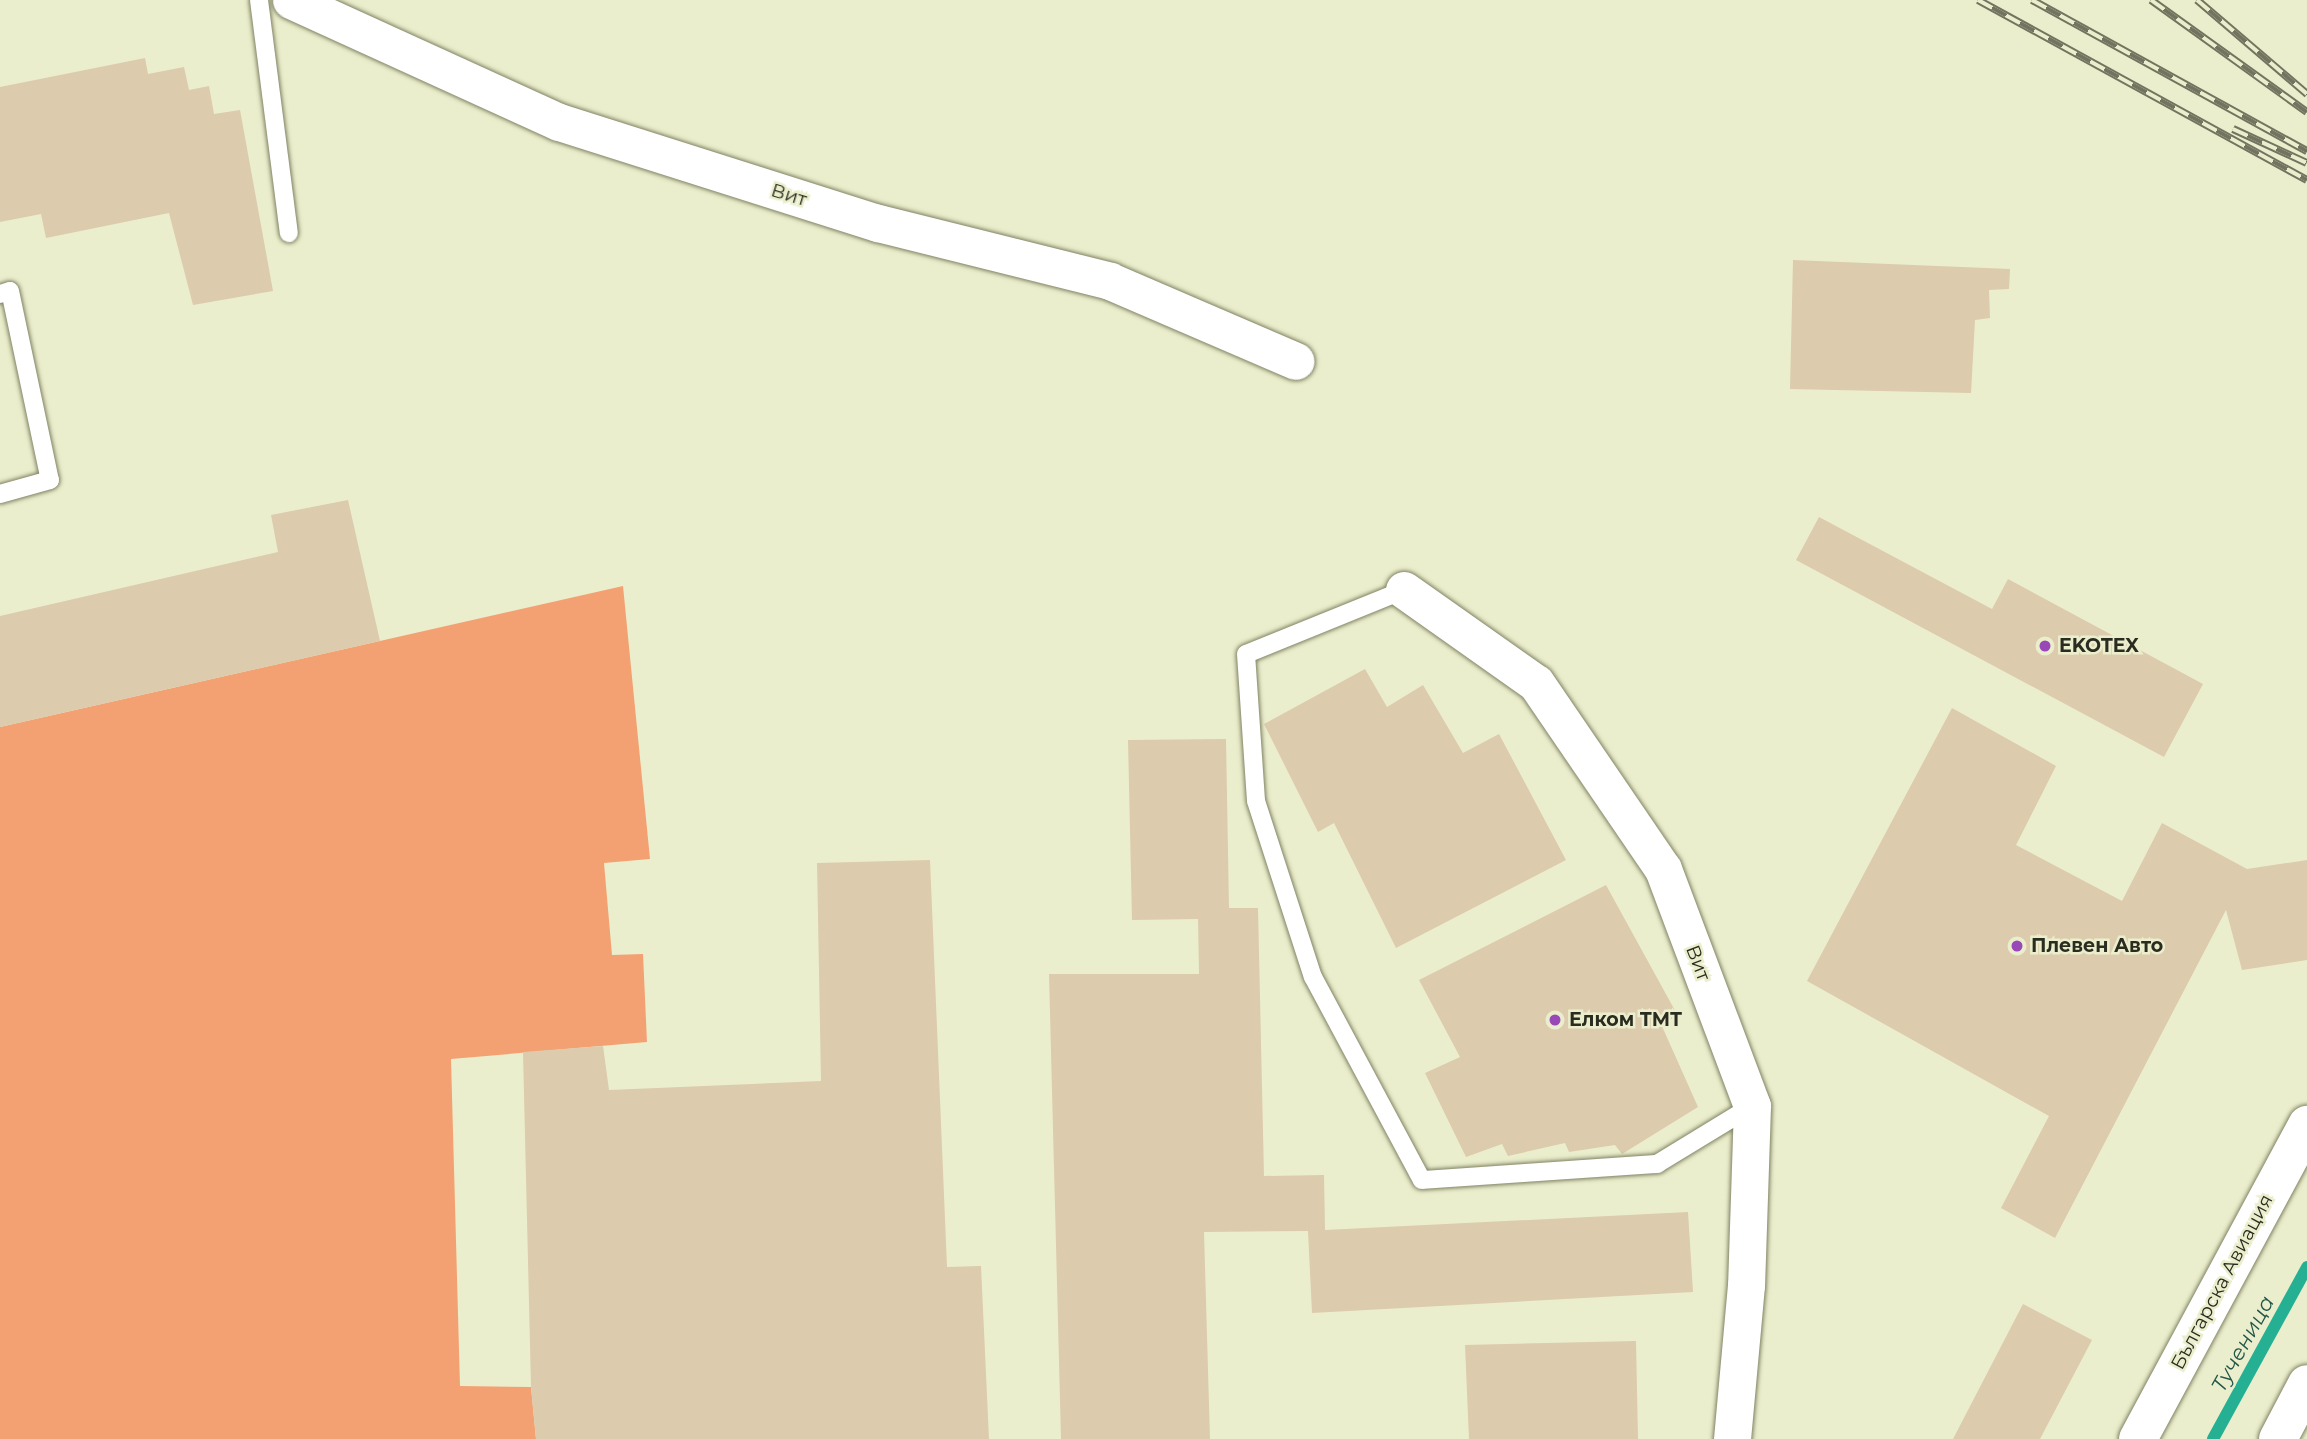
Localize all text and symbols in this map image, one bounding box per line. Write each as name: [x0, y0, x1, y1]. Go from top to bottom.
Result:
street label: Вит: [768, 179, 810, 211]
place label: EKOTEX: [2059, 635, 2139, 657]
marker: EKOTEX: [2037, 638, 2053, 654]
place label: Плевен Авто: [2031, 935, 2163, 957]
marker: Плевен Авто: [2009, 938, 2025, 954]
street label: Вит: [1681, 942, 1715, 984]
place label: Елком ТМТ: [1569, 1009, 1682, 1031]
marker: Елком ТМТ: [1547, 1012, 1563, 1028]
street label: Българска Авиация: [2166, 1191, 2278, 1373]
water label: Тученица: [2206, 1291, 2280, 1397]

